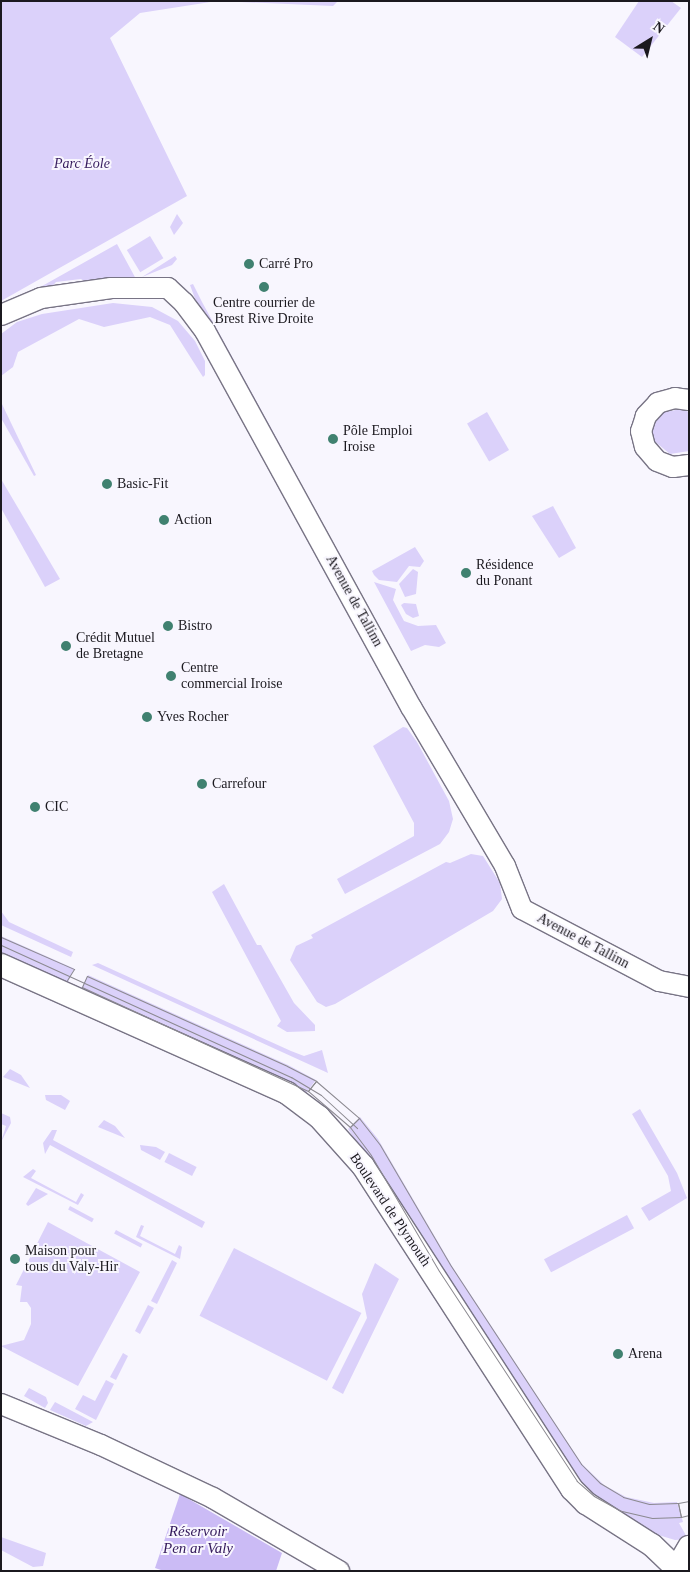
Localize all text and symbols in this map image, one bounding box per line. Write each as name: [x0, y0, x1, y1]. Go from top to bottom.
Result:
north arrow: [625, 15, 675, 65]
text: N: [651, 18, 668, 37]
park label: Parc Éole: [54, 156, 110, 172]
place label: Carré Pro: [259, 256, 313, 272]
marker: Carré Pro: [243, 258, 255, 270]
marker: Centre courrier de Brest Rive Droite: [258, 281, 270, 293]
place label: Centre courrier de Brest Rive Droite: [213, 295, 315, 328]
place label: Pôle Emploi Iroise: [343, 423, 413, 456]
marker: Pôle Emploi Iroise: [327, 433, 339, 445]
place label: Basic-Fit: [117, 476, 168, 492]
marker: Basic-Fit: [101, 478, 113, 490]
place label: Action: [174, 512, 212, 528]
marker: Action: [158, 514, 170, 526]
street label: Avenue de Tallinn: [322, 552, 386, 650]
place label: Résidence du Ponant: [476, 557, 534, 590]
marker: Résidence du Ponant: [460, 567, 472, 579]
place label: Bistro: [178, 618, 212, 634]
marker: Bistro: [162, 620, 174, 632]
place label: Crédit Mutuel de Bretagne: [76, 630, 155, 662]
marker: Crédit Mutuel de Bretagne: [60, 640, 72, 652]
place label: Centre commercial Iroise: [181, 660, 282, 692]
marker: Centre commercial Iroise: [165, 670, 177, 682]
place label: Yves Rocher: [157, 709, 228, 725]
marker: Yves Rocher: [141, 711, 153, 723]
place label: Carrefour: [212, 776, 266, 792]
marker: Carrefour: [196, 778, 208, 790]
place label: CIC: [45, 799, 68, 815]
marker: CIC: [29, 801, 41, 813]
street label: Avenue de Tallinn: [534, 910, 632, 972]
street label: Boulevard de Plymouth: [346, 1150, 434, 1270]
place label: Maison pour tous du Valy-Hir: [25, 1243, 118, 1276]
marker: Maison pour tous du Valy-Hir: [9, 1253, 21, 1265]
place label: Arena: [628, 1346, 662, 1362]
marker: Arena: [612, 1348, 624, 1360]
water label: Réservoir Pen ar Valy: [163, 1522, 233, 1557]

